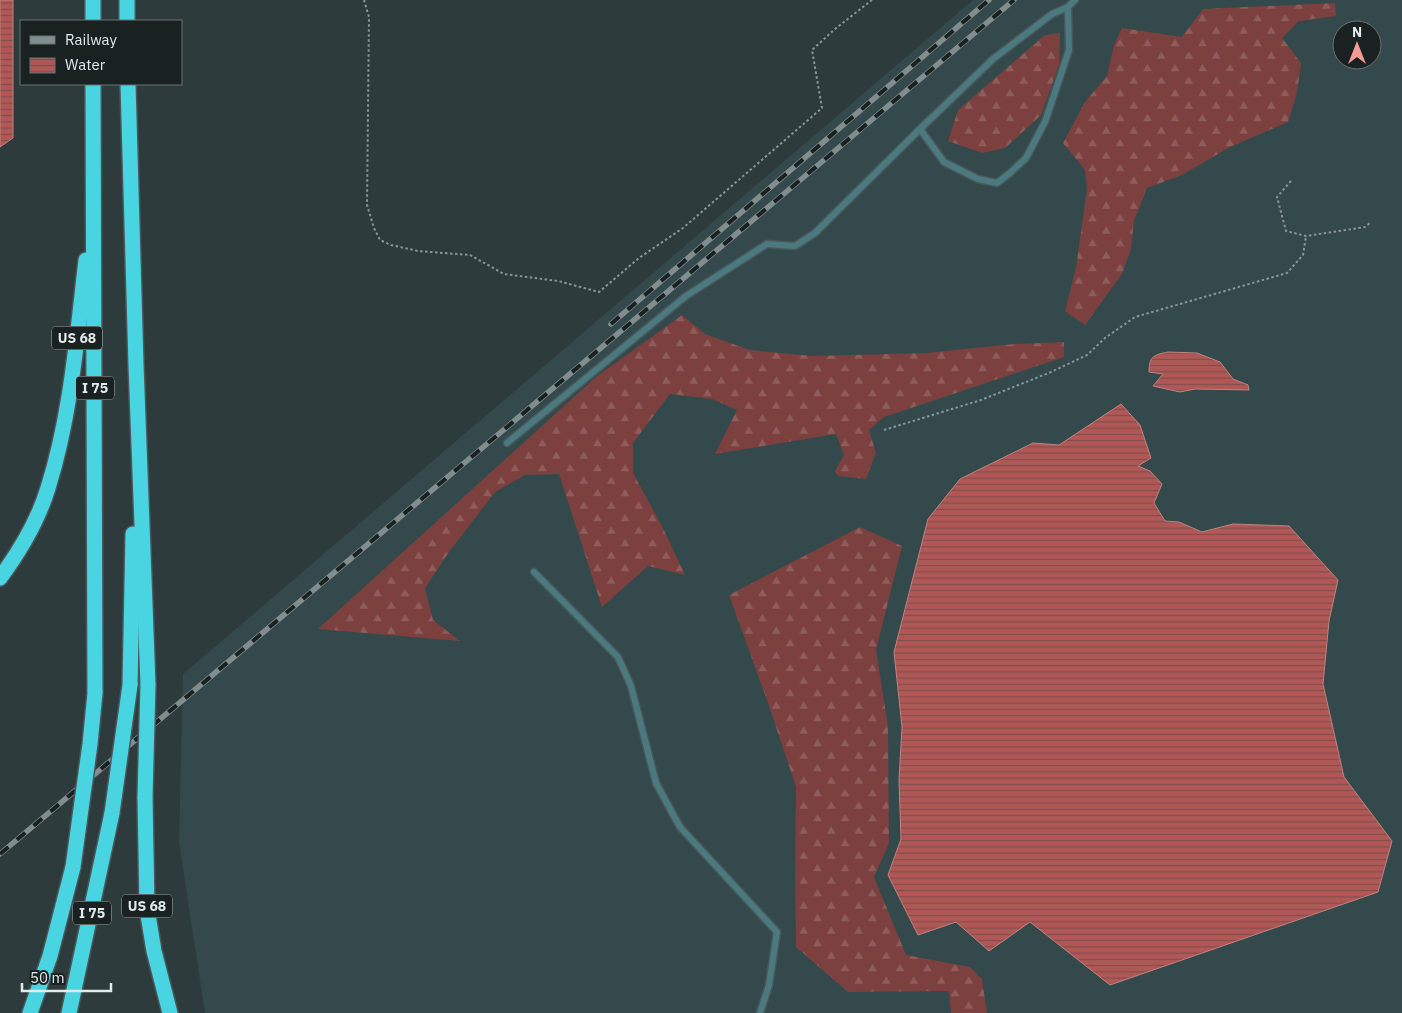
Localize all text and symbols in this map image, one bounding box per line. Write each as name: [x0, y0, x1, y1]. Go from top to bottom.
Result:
legend: [20, 20, 182, 85]
north arrow: [1332, 20, 1382, 70]
text: N: [1352, 23, 1362, 41]
text: Railway: [65, 30, 118, 49]
text: Water: [65, 55, 106, 74]
road number: US 68: [52, 326, 102, 349]
road number: I 75: [76, 376, 114, 399]
road number: US 68: [122, 894, 172, 918]
road number: I 75: [73, 901, 111, 924]
scale bar: [22, 960, 111, 992]
text: 50 m: [30, 968, 65, 987]

